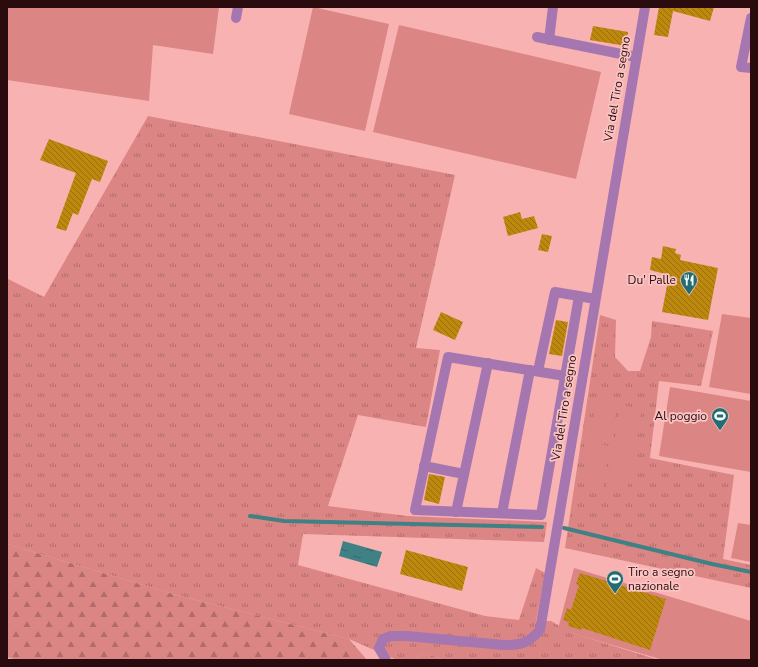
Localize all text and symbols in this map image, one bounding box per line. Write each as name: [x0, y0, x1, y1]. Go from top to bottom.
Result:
street label: Via del Tiro a segno: [600, 35, 634, 144]
restaurant icon: Du' Palle: [679, 270, 699, 295]
place label: Du' Palle: [628, 272, 676, 288]
street label: Via del Tiro a segno: [548, 354, 580, 463]
sports icon: Al poggio: [710, 406, 730, 431]
place label: Al poggio: [654, 408, 707, 424]
place label: Tiro a segno nazionale: [628, 564, 694, 594]
sports icon: Tiro a segno nazionale: [605, 569, 625, 594]

